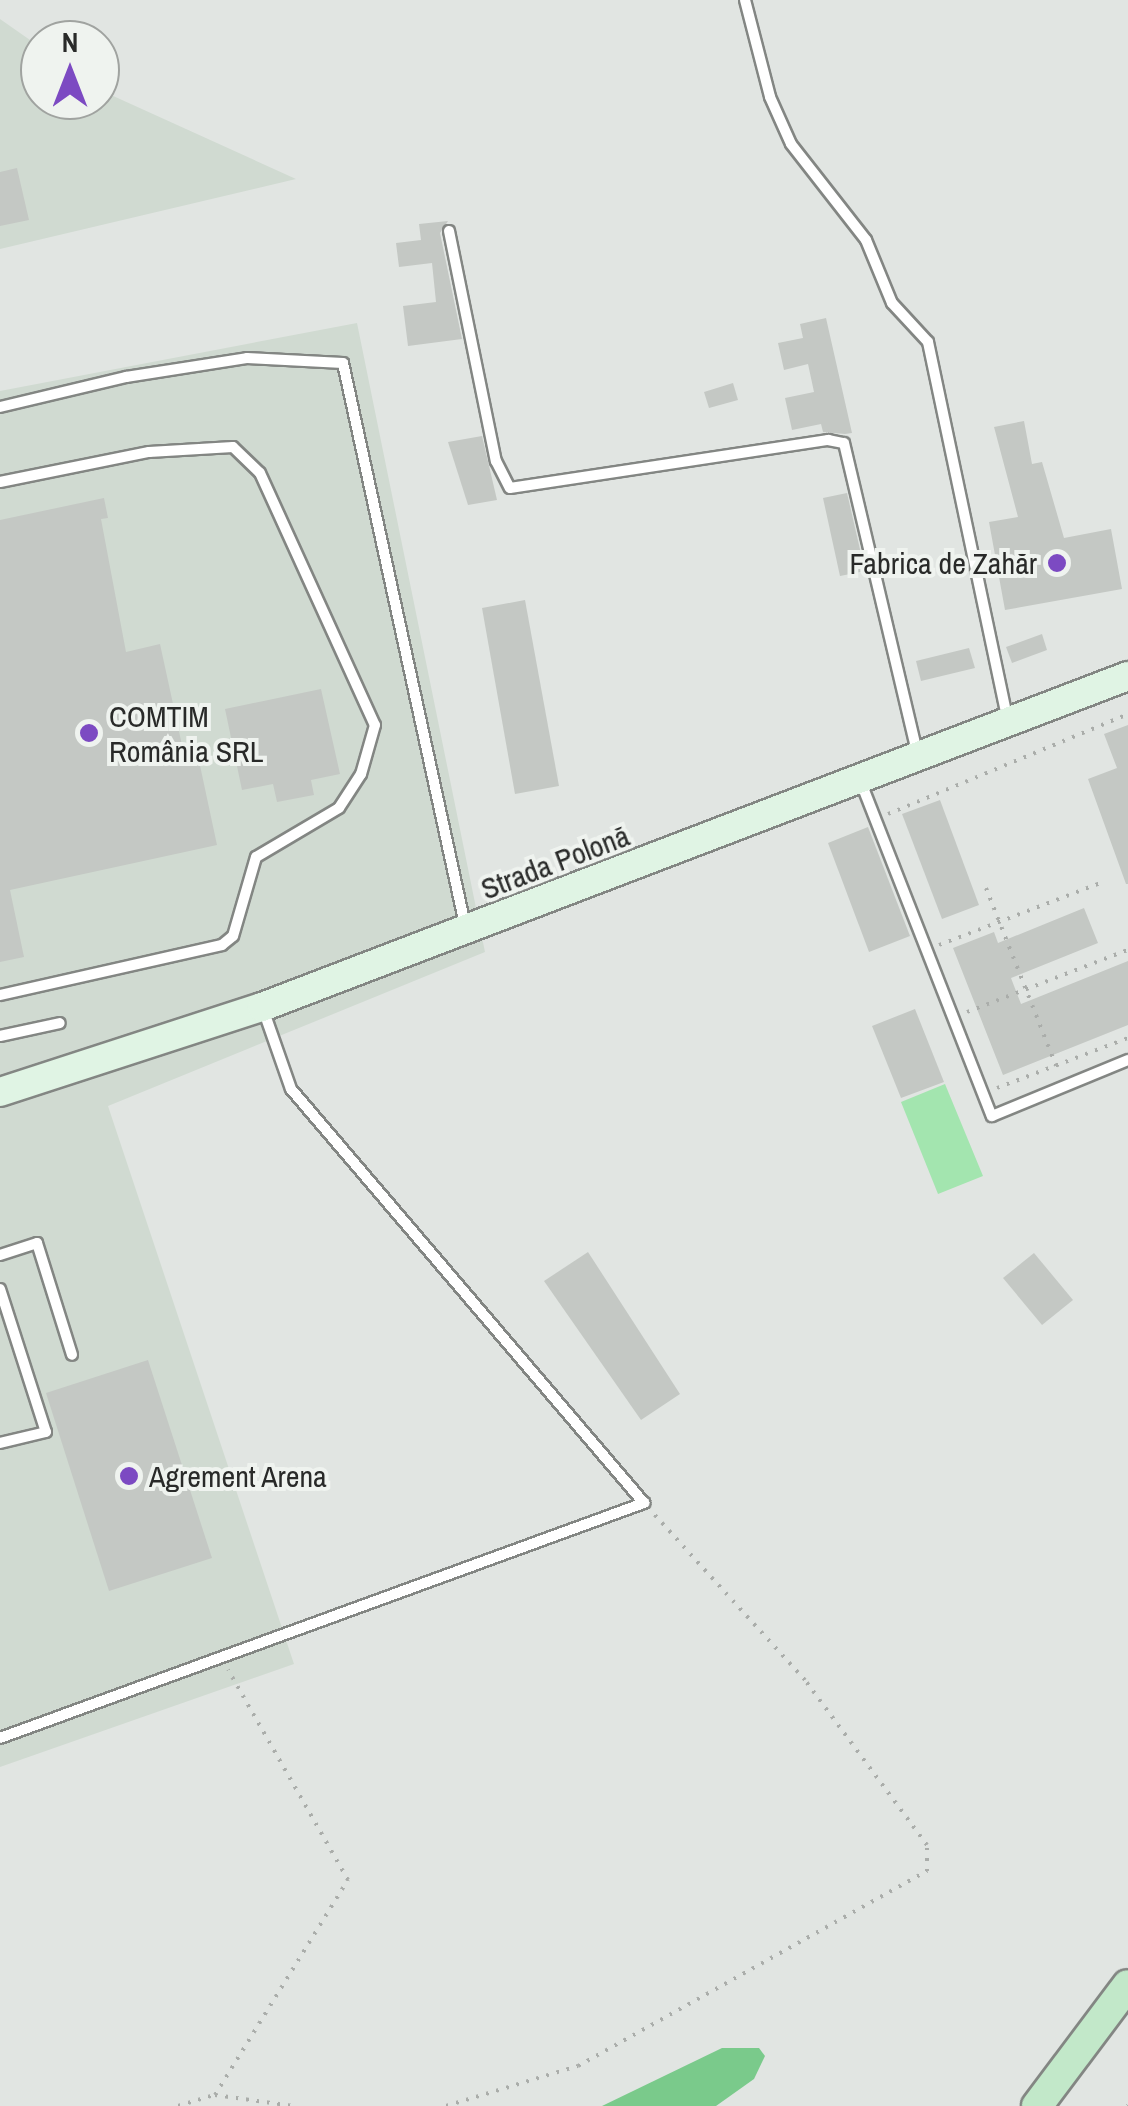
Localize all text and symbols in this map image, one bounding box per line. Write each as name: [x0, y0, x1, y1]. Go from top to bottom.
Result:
north arrow: [20, 20, 120, 120]
text: N: [62, 23, 78, 61]
place label: Fabrica de Zahăr: [850, 545, 1037, 581]
marker: Fabrica de Zahăr: [1046, 552, 1068, 574]
place label: COMTIM România SRL: [109, 698, 263, 768]
marker: COMTIM România SRL: [78, 722, 100, 744]
street label: Strada Polonă: [476, 817, 634, 907]
place label: Agrement Arena: [149, 1458, 328, 1494]
marker: Agrement Arena: [118, 1465, 140, 1487]

